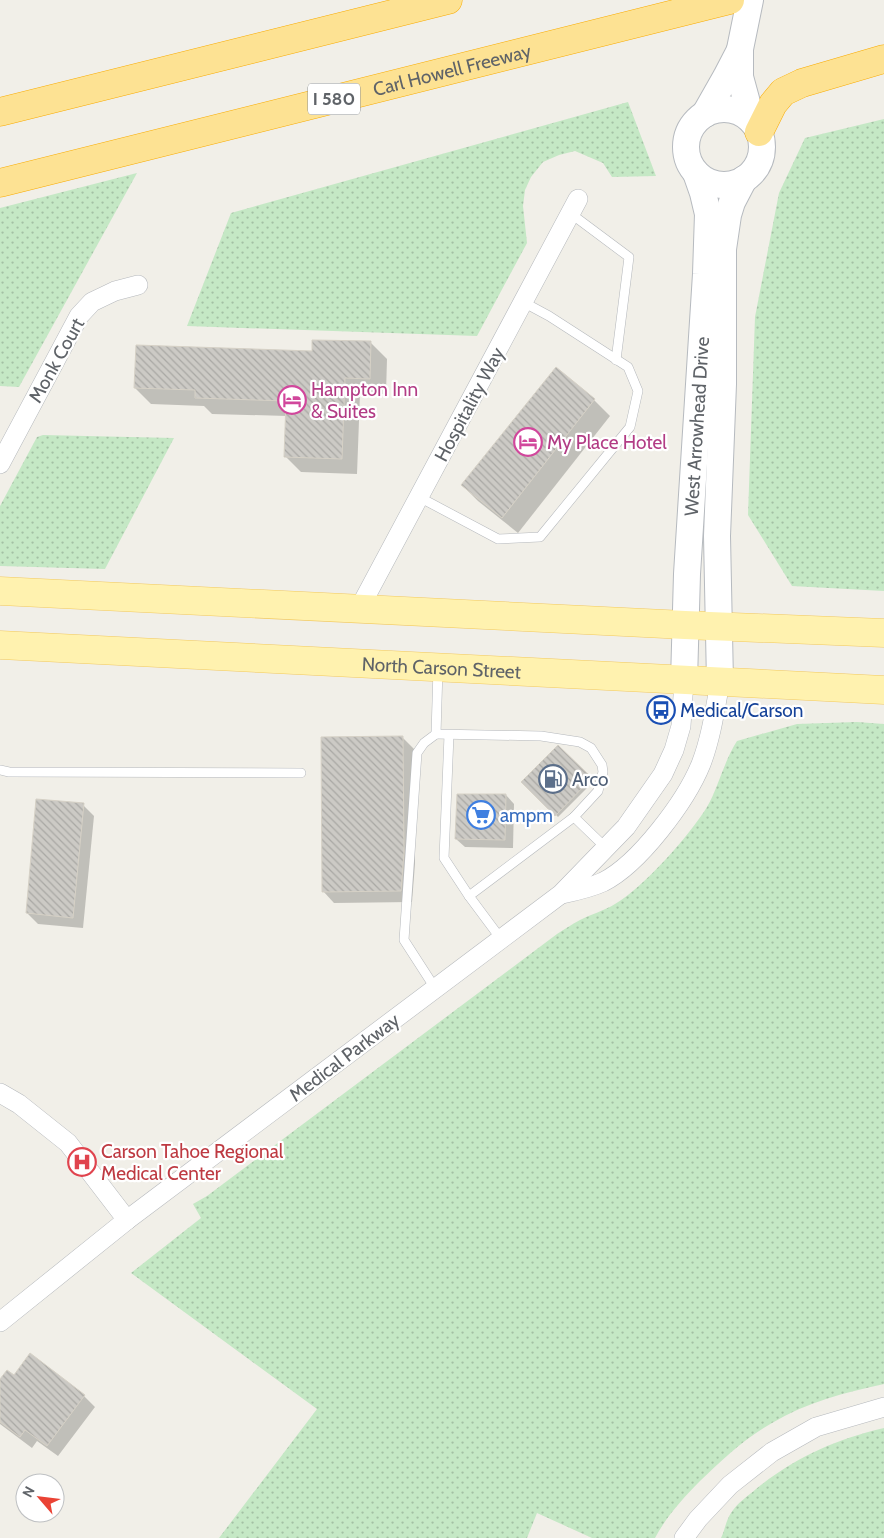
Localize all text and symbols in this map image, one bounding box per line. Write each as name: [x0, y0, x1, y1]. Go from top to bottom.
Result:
street label: Carl Howell Freeway: [371, 39, 534, 101]
road number: I 580: [308, 84, 360, 115]
street label: Monk Court: [24, 313, 89, 407]
street label: West Arrowhead Drive: [680, 336, 714, 517]
street label: Hospitality Way: [430, 343, 509, 465]
place label: Hampton Inn & Suites: [311, 378, 418, 423]
hotel icon: Hampton Inn & Suites: [277, 385, 307, 415]
hotel icon: My Place Hotel: [513, 427, 543, 457]
place label: My Place Hotel: [547, 431, 667, 454]
street label: North Carson Street: [361, 652, 522, 684]
bus stop icon: Medical/Carson: [646, 695, 676, 725]
place label: Medical/Carson: [680, 699, 803, 722]
fuel station icon: Arco: [538, 764, 568, 794]
place label: Arco: [572, 768, 608, 791]
supermarket icon: ampm: [466, 800, 496, 830]
place label: ampm: [500, 804, 553, 827]
street label: Medical Parkway: [285, 1008, 404, 1106]
place label: Carson Tahoe Regional Medical Center: [101, 1140, 284, 1185]
hospital icon: Carson Tahoe Regional Medical Center: [67, 1147, 97, 1177]
north arrow: [15, 1473, 65, 1523]
text: N: [18, 1483, 39, 1500]

